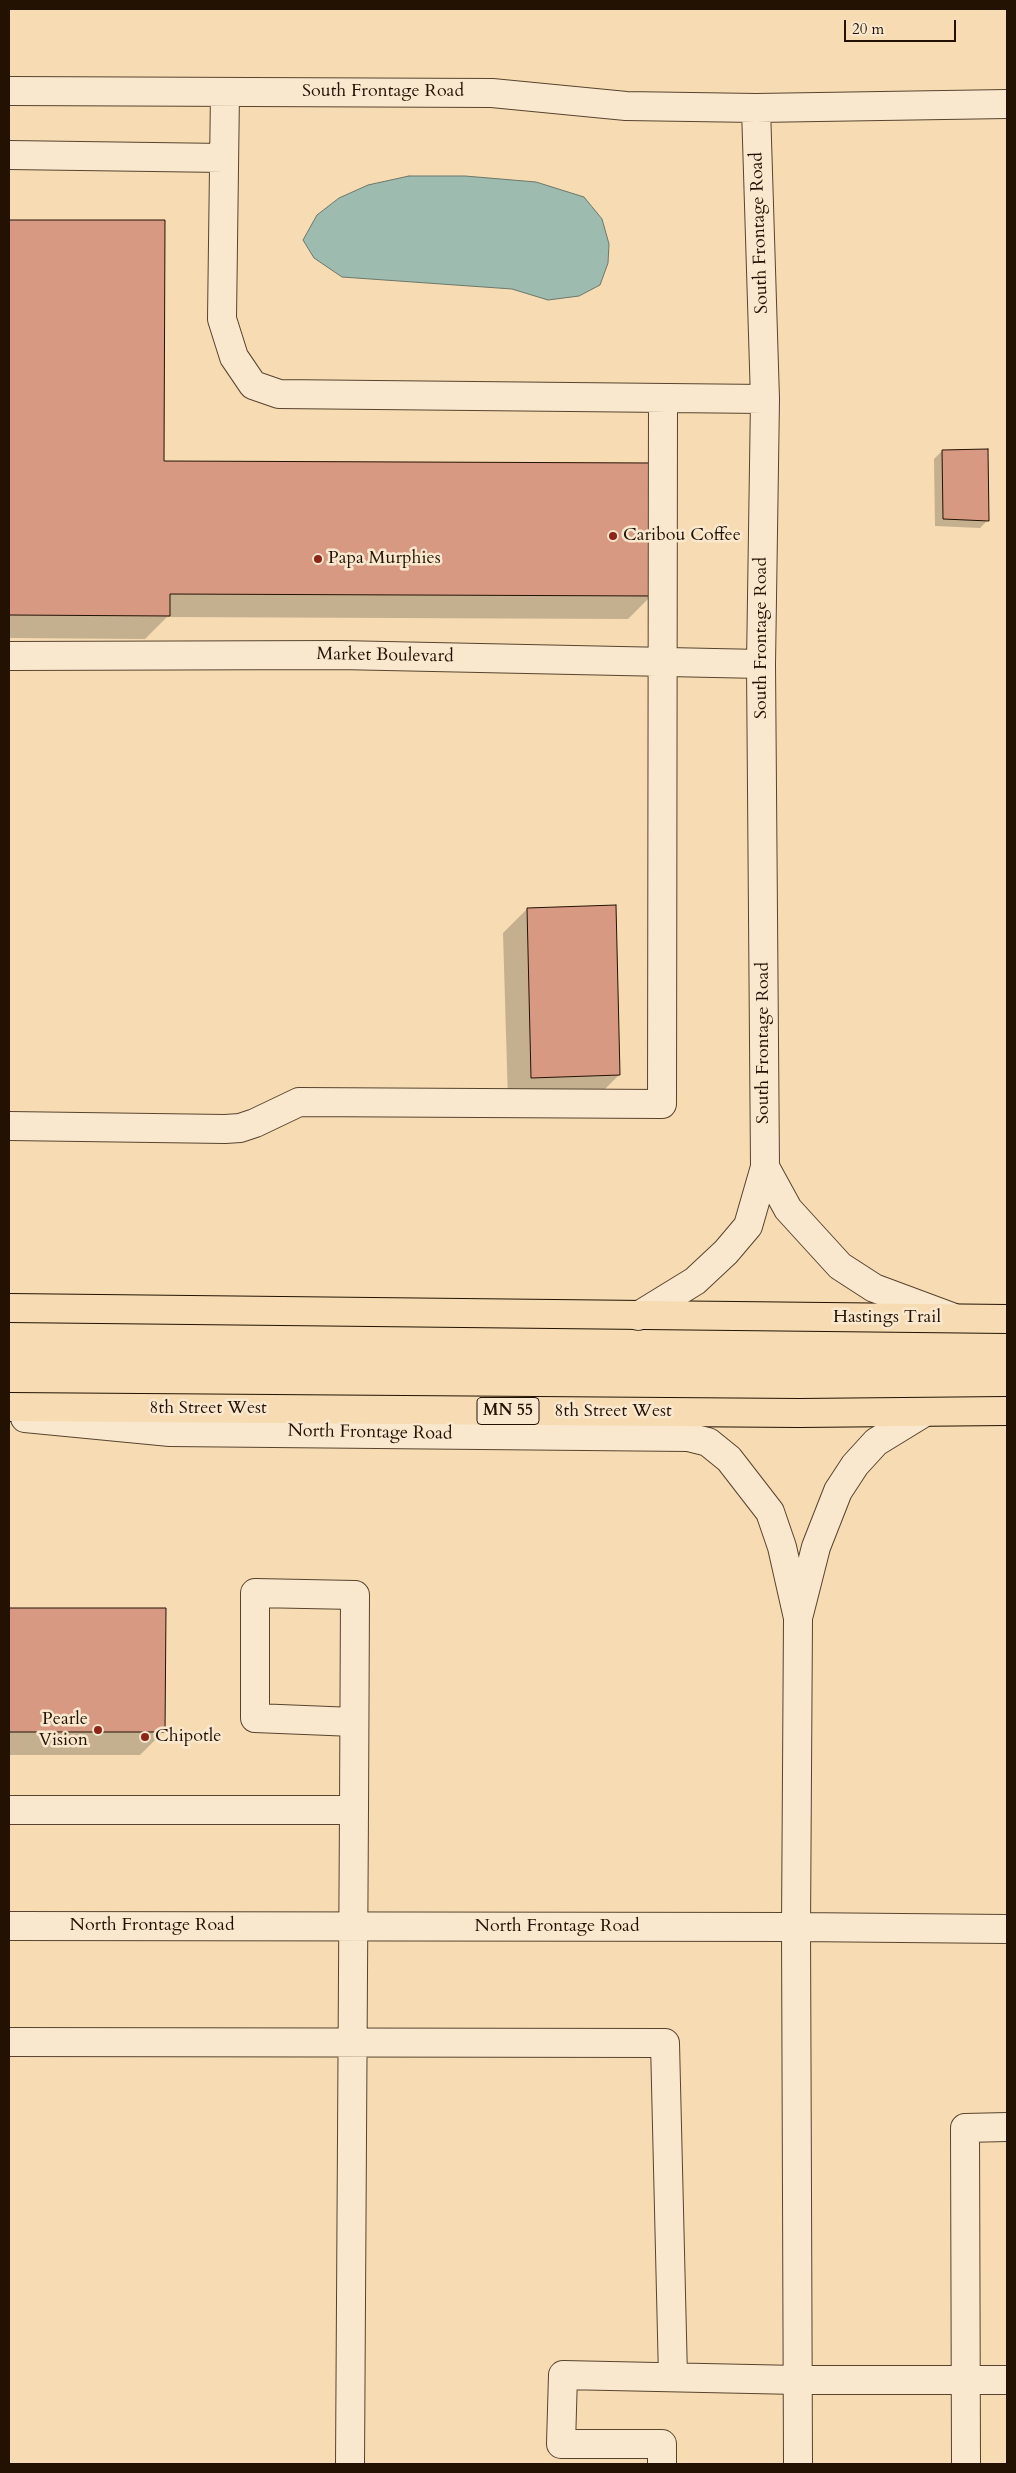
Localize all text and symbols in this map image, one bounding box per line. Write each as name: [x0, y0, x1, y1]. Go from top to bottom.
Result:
scale bar: [846, 10, 958, 42]
text: 20 m: [852, 19, 884, 39]
street label: South Frontage Road: [302, 81, 464, 103]
street label: South Frontage Road: [746, 152, 774, 314]
place label: Caribou Coffee: [623, 525, 741, 547]
marker: Caribou Coffee: [607, 530, 619, 542]
place label: Papa Murphies: [328, 548, 441, 570]
marker: Papa Murphies: [312, 553, 324, 565]
street label: South Frontage Road: [751, 557, 773, 719]
street label: Market Boulevard: [316, 644, 454, 668]
street label: South Frontage Road: [753, 962, 775, 1124]
street label: Hastings Trail: [833, 1307, 941, 1329]
street label: 8th Street West: [149, 1398, 267, 1420]
road number: MN 55: [477, 1398, 539, 1424]
street label: 8th Street West: [554, 1401, 672, 1423]
street label: North Frontage Road: [287, 1421, 453, 1445]
place label: Pearle Vision: [39, 1709, 88, 1752]
marker: Pearle Vision: [92, 1724, 104, 1736]
place label: Chipotle: [155, 1726, 221, 1748]
marker: Chipotle: [139, 1731, 151, 1743]
street label: North Frontage Road: [70, 1915, 234, 1937]
street label: North Frontage Road: [475, 1916, 639, 1938]

